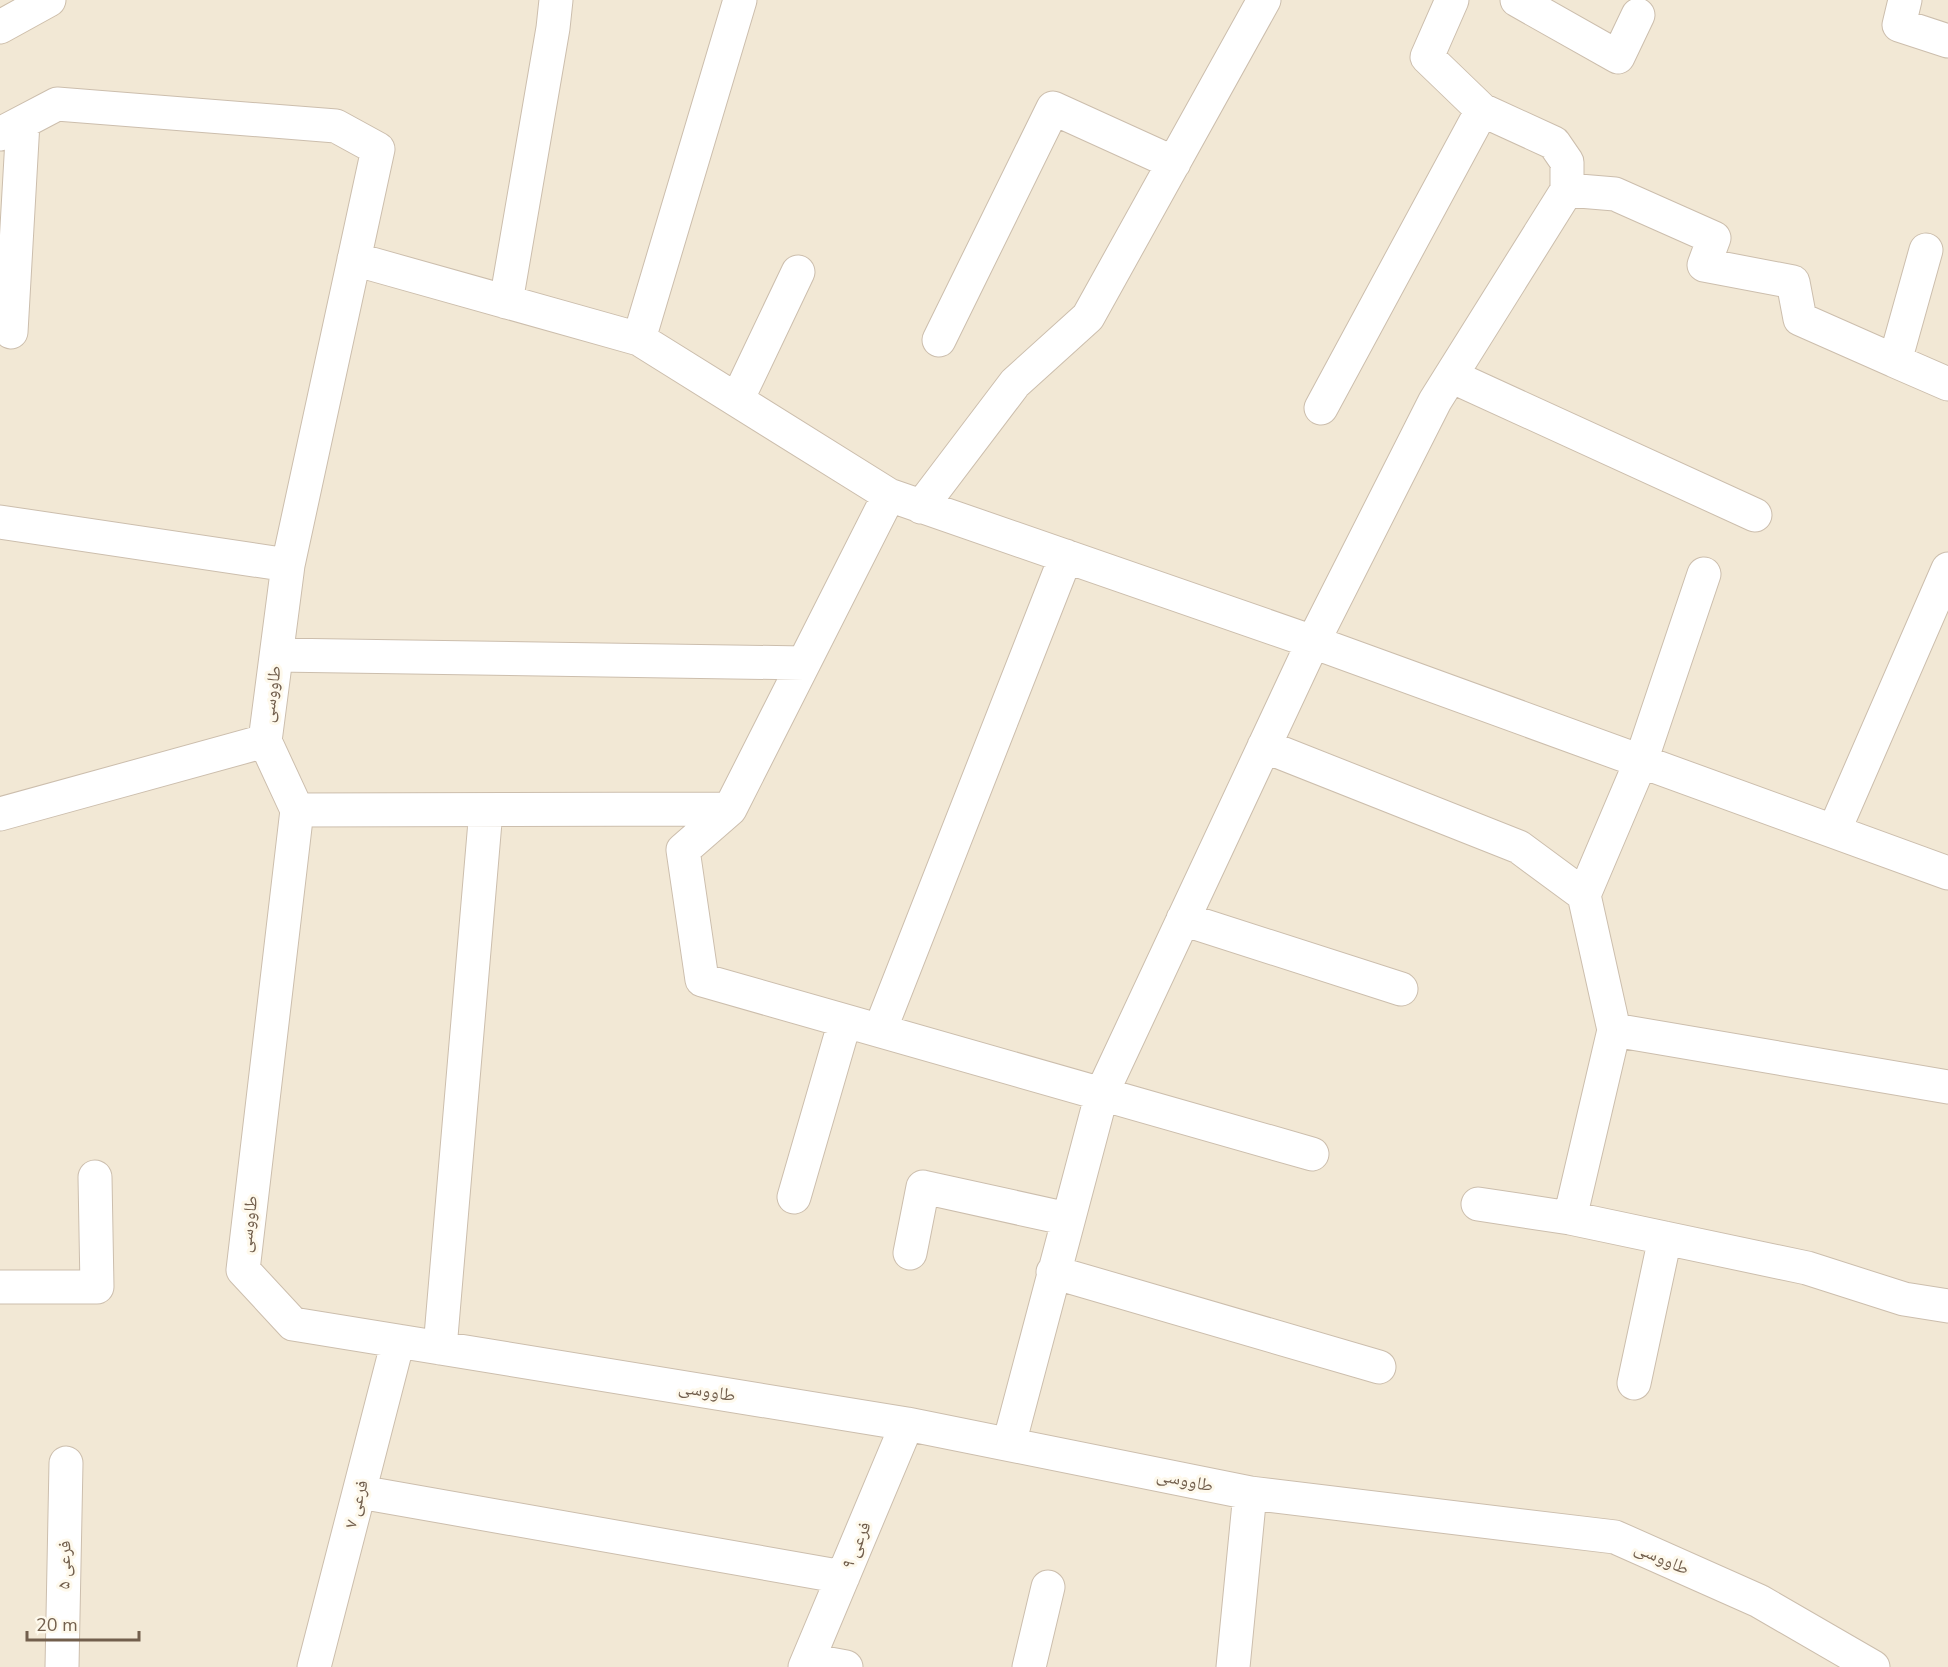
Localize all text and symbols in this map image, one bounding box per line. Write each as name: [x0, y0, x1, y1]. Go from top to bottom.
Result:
street label: طاووسی: [255, 664, 287, 724]
street label: طاووسی: [233, 1194, 263, 1254]
street label: طاووسی: [677, 1375, 737, 1407]
street label: طاووسی: [1154, 1462, 1216, 1498]
street label: فرعی ۷: [338, 1477, 374, 1531]
street label: فرعی ۹: [835, 1518, 877, 1572]
street label: طاووسی: [1631, 1535, 1693, 1581]
street label: فرعی ۵: [52, 1540, 76, 1590]
scale bar: [27, 1604, 140, 1642]
text: 20 m: [36, 1613, 78, 1637]

